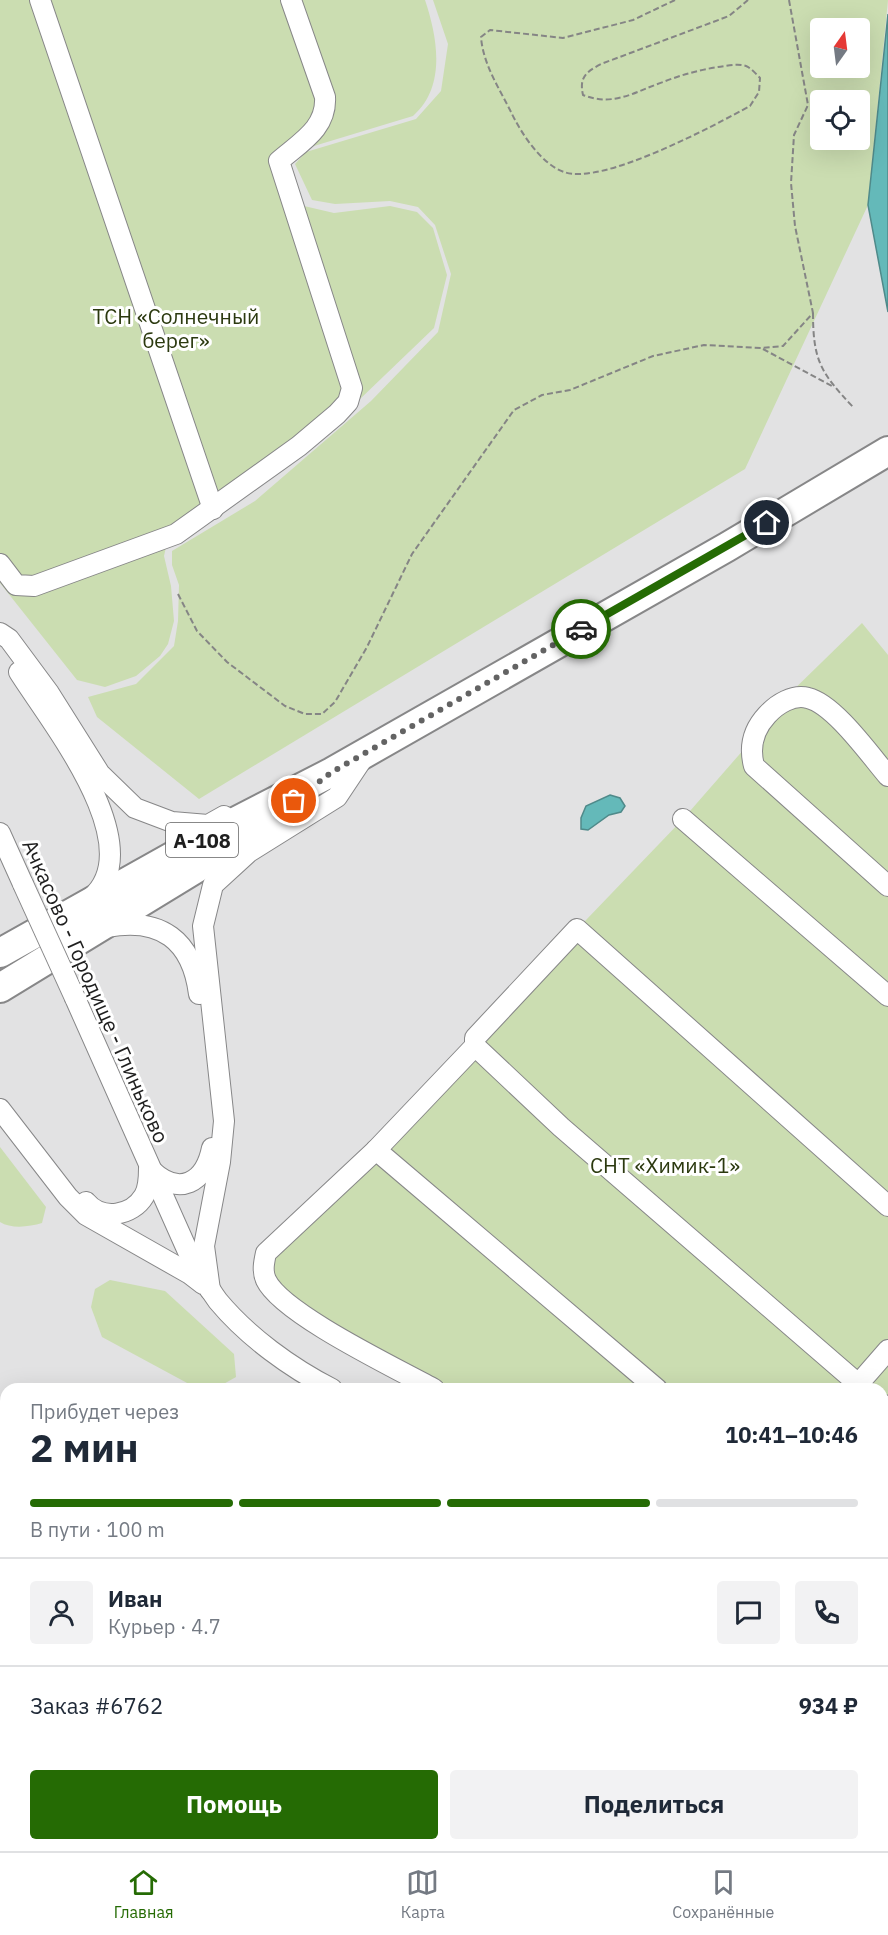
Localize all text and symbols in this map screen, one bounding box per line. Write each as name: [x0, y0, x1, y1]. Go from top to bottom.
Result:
north arrow: [810, 18, 870, 78]
map controls: [810, 18, 870, 150]
button: locate: [810, 90, 870, 150]
park label: ТСН «Солнечный берег»: [93, 302, 259, 354]
pin: [741, 497, 792, 548]
icon: home: [750, 506, 783, 539]
courier: [551, 599, 611, 659]
icon: car: [565, 613, 598, 646]
pin: [268, 775, 319, 826]
icon: bag: [277, 784, 310, 817]
road number: А-108: [166, 823, 238, 857]
street label: Ачкасово - Городище - Глиньково: [16, 835, 176, 1147]
park label: СНТ «Химик-1»: [590, 1151, 740, 1179]
text: Прибудет через: [30, 1398, 179, 1425]
text: 10:41–10:46: [725, 1420, 858, 1449]
text: 2 мин: [30, 1422, 139, 1473]
text: В пути · 100 m: [30, 1516, 165, 1543]
button: person: [30, 1581, 93, 1644]
button: chat: [717, 1581, 780, 1644]
button: phone: [795, 1581, 858, 1644]
text: Иван: [108, 1584, 163, 1613]
text: Курьер · 4.7: [108, 1613, 221, 1640]
text: Заказ #6762: [30, 1691, 163, 1720]
text: 934 ₽: [799, 1691, 858, 1720]
button: Помощь: [30, 1770, 438, 1839]
button: Поделиться: [450, 1770, 858, 1839]
tab: Главная: [114, 1866, 173, 1922]
tab: Карта: [401, 1866, 445, 1922]
tab: Сохранённые: [672, 1866, 774, 1922]

